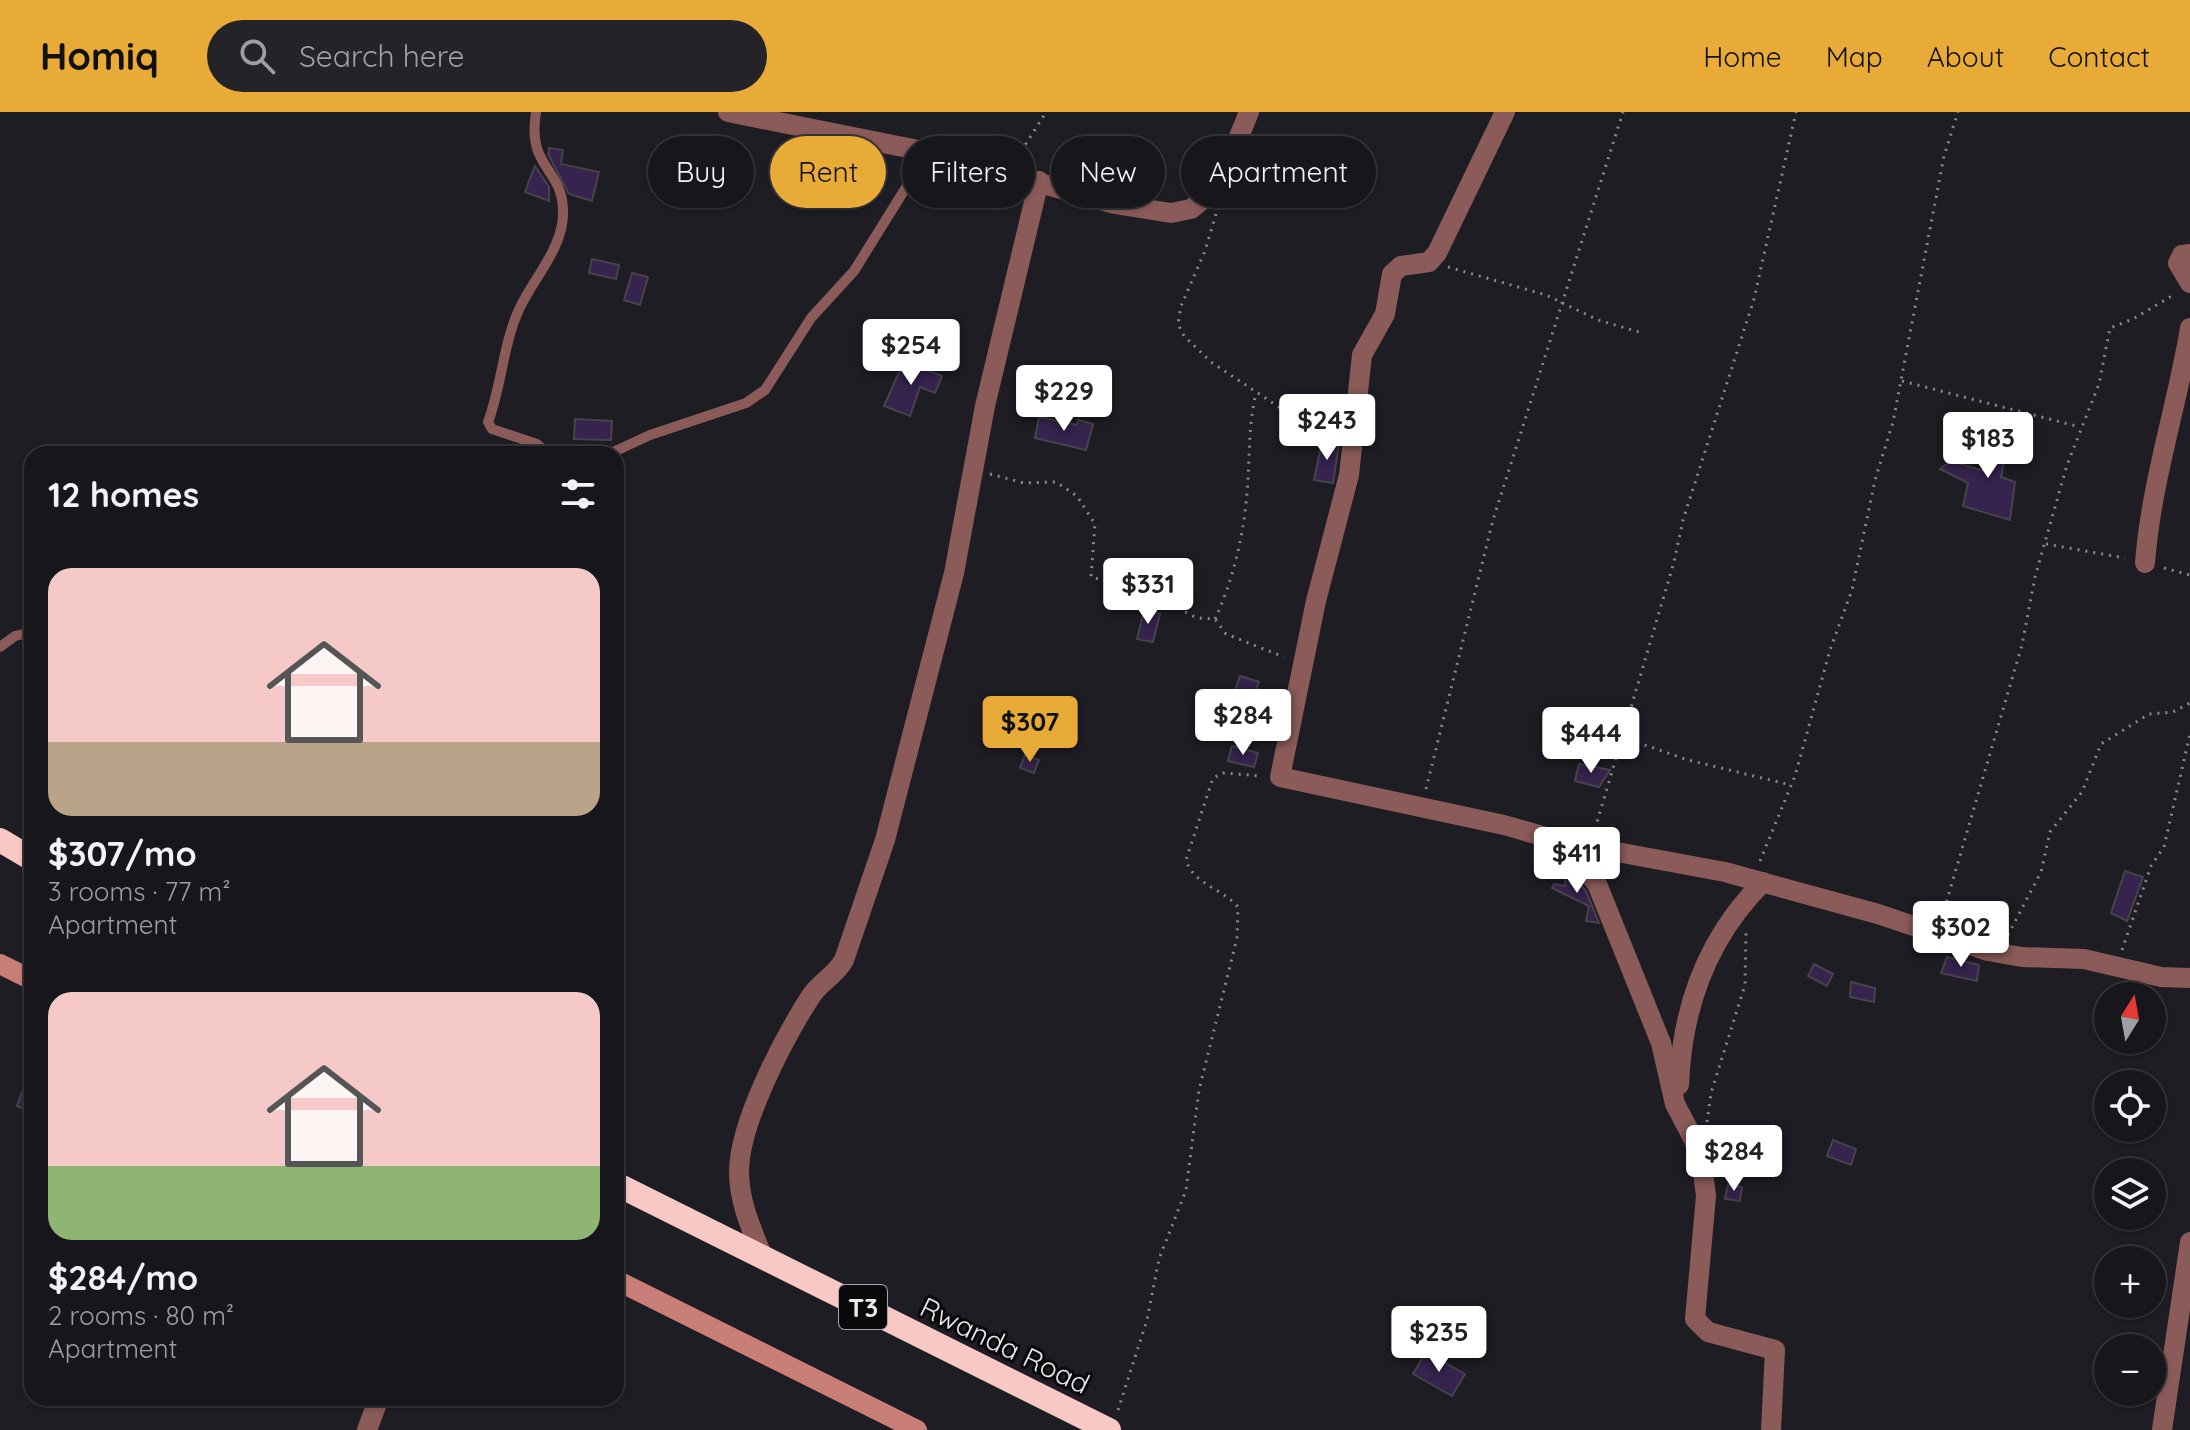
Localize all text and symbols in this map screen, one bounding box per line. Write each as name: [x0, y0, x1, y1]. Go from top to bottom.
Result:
search box: [207, 20, 767, 92]
text: Homiq: [40, 32, 159, 80]
icon: search: [235, 34, 279, 78]
text: Search here: [299, 37, 465, 75]
text: Home: [1703, 39, 1782, 74]
text: Map: [1826, 39, 1883, 74]
text: About: [1927, 39, 2004, 74]
text: Contact: [2048, 39, 2150, 74]
chip: Buy: [648, 136, 754, 208]
chip: Rent: [770, 136, 886, 208]
chip: Filters: [902, 136, 1035, 208]
chip: New: [1051, 136, 1165, 208]
chip: Apartment: [1181, 136, 1376, 208]
pin: $254: [864, 319, 958, 387]
text: $254: [881, 328, 941, 361]
pin: $229: [1017, 365, 1111, 433]
text: $229: [1034, 374, 1094, 407]
pin: $243: [1280, 394, 1374, 462]
text: $243: [1297, 403, 1357, 436]
pin: $183: [1941, 412, 2035, 480]
text: $183: [1961, 421, 2015, 454]
icon: filters: [556, 472, 600, 516]
text: 12 homes: [48, 473, 199, 516]
pin: $331: [1101, 558, 1195, 626]
text: $331: [1121, 567, 1175, 600]
icon: home: [252, 620, 396, 764]
pin: $284: [1196, 689, 1290, 757]
pin: $307: [983, 696, 1077, 764]
text: $284: [1213, 698, 1273, 731]
text: $307: [1001, 705, 1059, 738]
pin: $444: [1544, 707, 1638, 775]
text: $444: [1560, 716, 1622, 749]
pin: $411: [1530, 827, 1624, 895]
text: $307/mo: [48, 832, 197, 875]
text: $411: [1552, 836, 1602, 869]
text: 3 rooms · 77 m²: [48, 875, 230, 908]
pin: $302: [1914, 901, 2008, 969]
text: Apartment: [48, 908, 177, 941]
text: $302: [1931, 910, 1991, 943]
north arrow: [2094, 982, 2166, 1054]
map controls: [2094, 982, 2166, 1406]
icon: home: [252, 1044, 396, 1188]
button: locate: [2094, 1070, 2166, 1142]
pin: $284: [1687, 1125, 1781, 1193]
text: $284: [1704, 1134, 1764, 1167]
button: layers: [2094, 1158, 2166, 1230]
button: +: [2094, 1246, 2166, 1318]
text: $284/mo: [48, 1256, 198, 1299]
road number: T3: [839, 1285, 887, 1329]
street label: Rwanda Road: [915, 1289, 1095, 1401]
text: 2 rooms · 80 m²: [48, 1299, 234, 1332]
pin: $235: [1392, 1306, 1486, 1374]
text: $235: [1409, 1315, 1469, 1348]
text: Apartment: [48, 1332, 177, 1365]
button: −: [2094, 1334, 2166, 1406]

